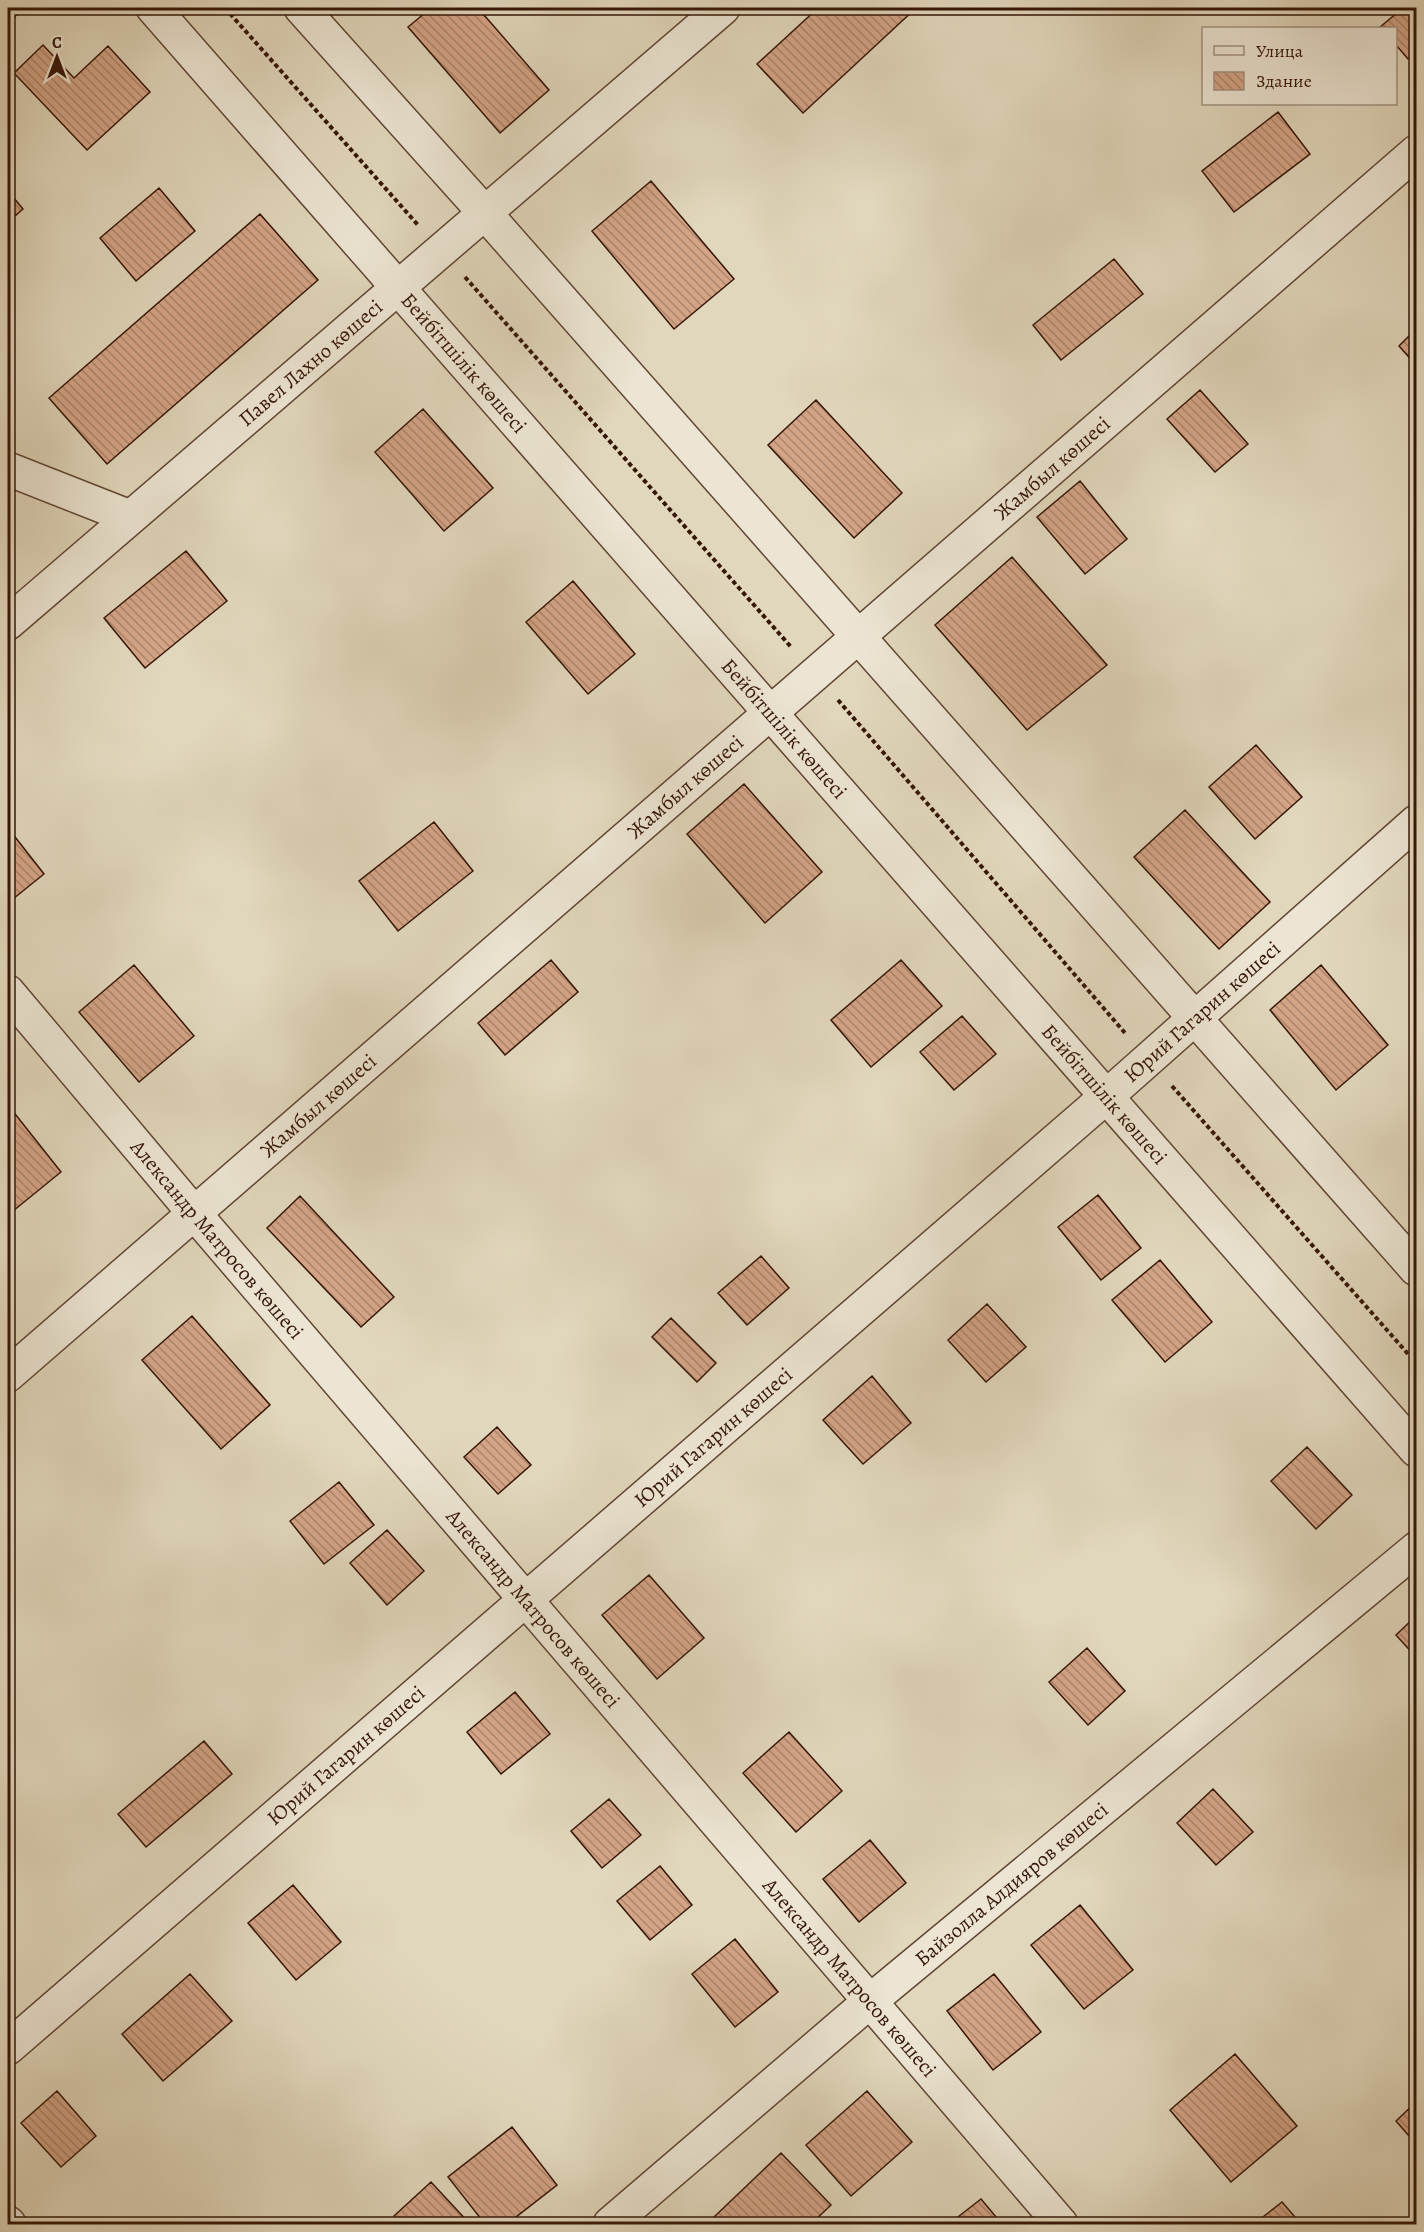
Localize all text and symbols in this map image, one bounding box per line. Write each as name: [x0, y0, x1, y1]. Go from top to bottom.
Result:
north arrow: [27, 27, 87, 87]
legend: [1202, 27, 1397, 105]
text: С: [52, 32, 62, 54]
text: Улица: [1256, 39, 1304, 63]
text: Здание: [1256, 69, 1312, 93]
street label: Бейбітшілік көшесі: [395, 287, 533, 439]
street label: Павел Лахно көшесі: [232, 293, 389, 433]
street label: Жамбыл көшесі: [988, 410, 1116, 526]
street label: Бейбітшілік көшесі: [715, 652, 854, 805]
street label: Жамбыл көшесі: [621, 728, 749, 845]
street label: Юрий Гагарин көшесі: [1118, 935, 1286, 1089]
street label: Бейбітшілік көшесі: [1035, 1018, 1174, 1171]
street label: Жамбыл көшесі: [254, 1047, 382, 1164]
street label: Александр Матросов көшесі: [124, 1133, 310, 1345]
street label: Юрий Гагарин көшесі: [628, 1361, 798, 1513]
street label: Александр Матросов көшесі: [439, 1502, 627, 1714]
street label: Юрий Гагарин көшесі: [261, 1679, 431, 1832]
street label: Байзолла Алдияров көшесі: [909, 1796, 1114, 1972]
street label: Александр Матросов көшесі: [756, 1871, 943, 2083]

